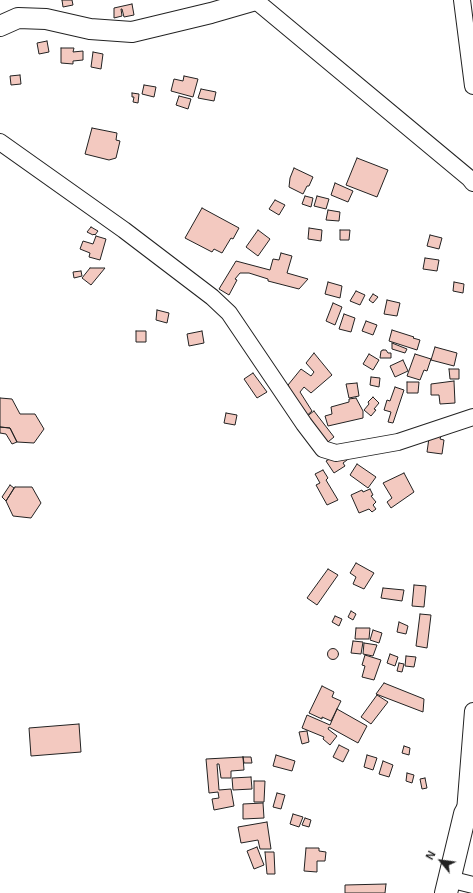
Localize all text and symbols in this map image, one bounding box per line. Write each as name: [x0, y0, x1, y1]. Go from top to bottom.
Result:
north arrow: [421, 841, 461, 881]
text: N: [423, 849, 438, 862]

